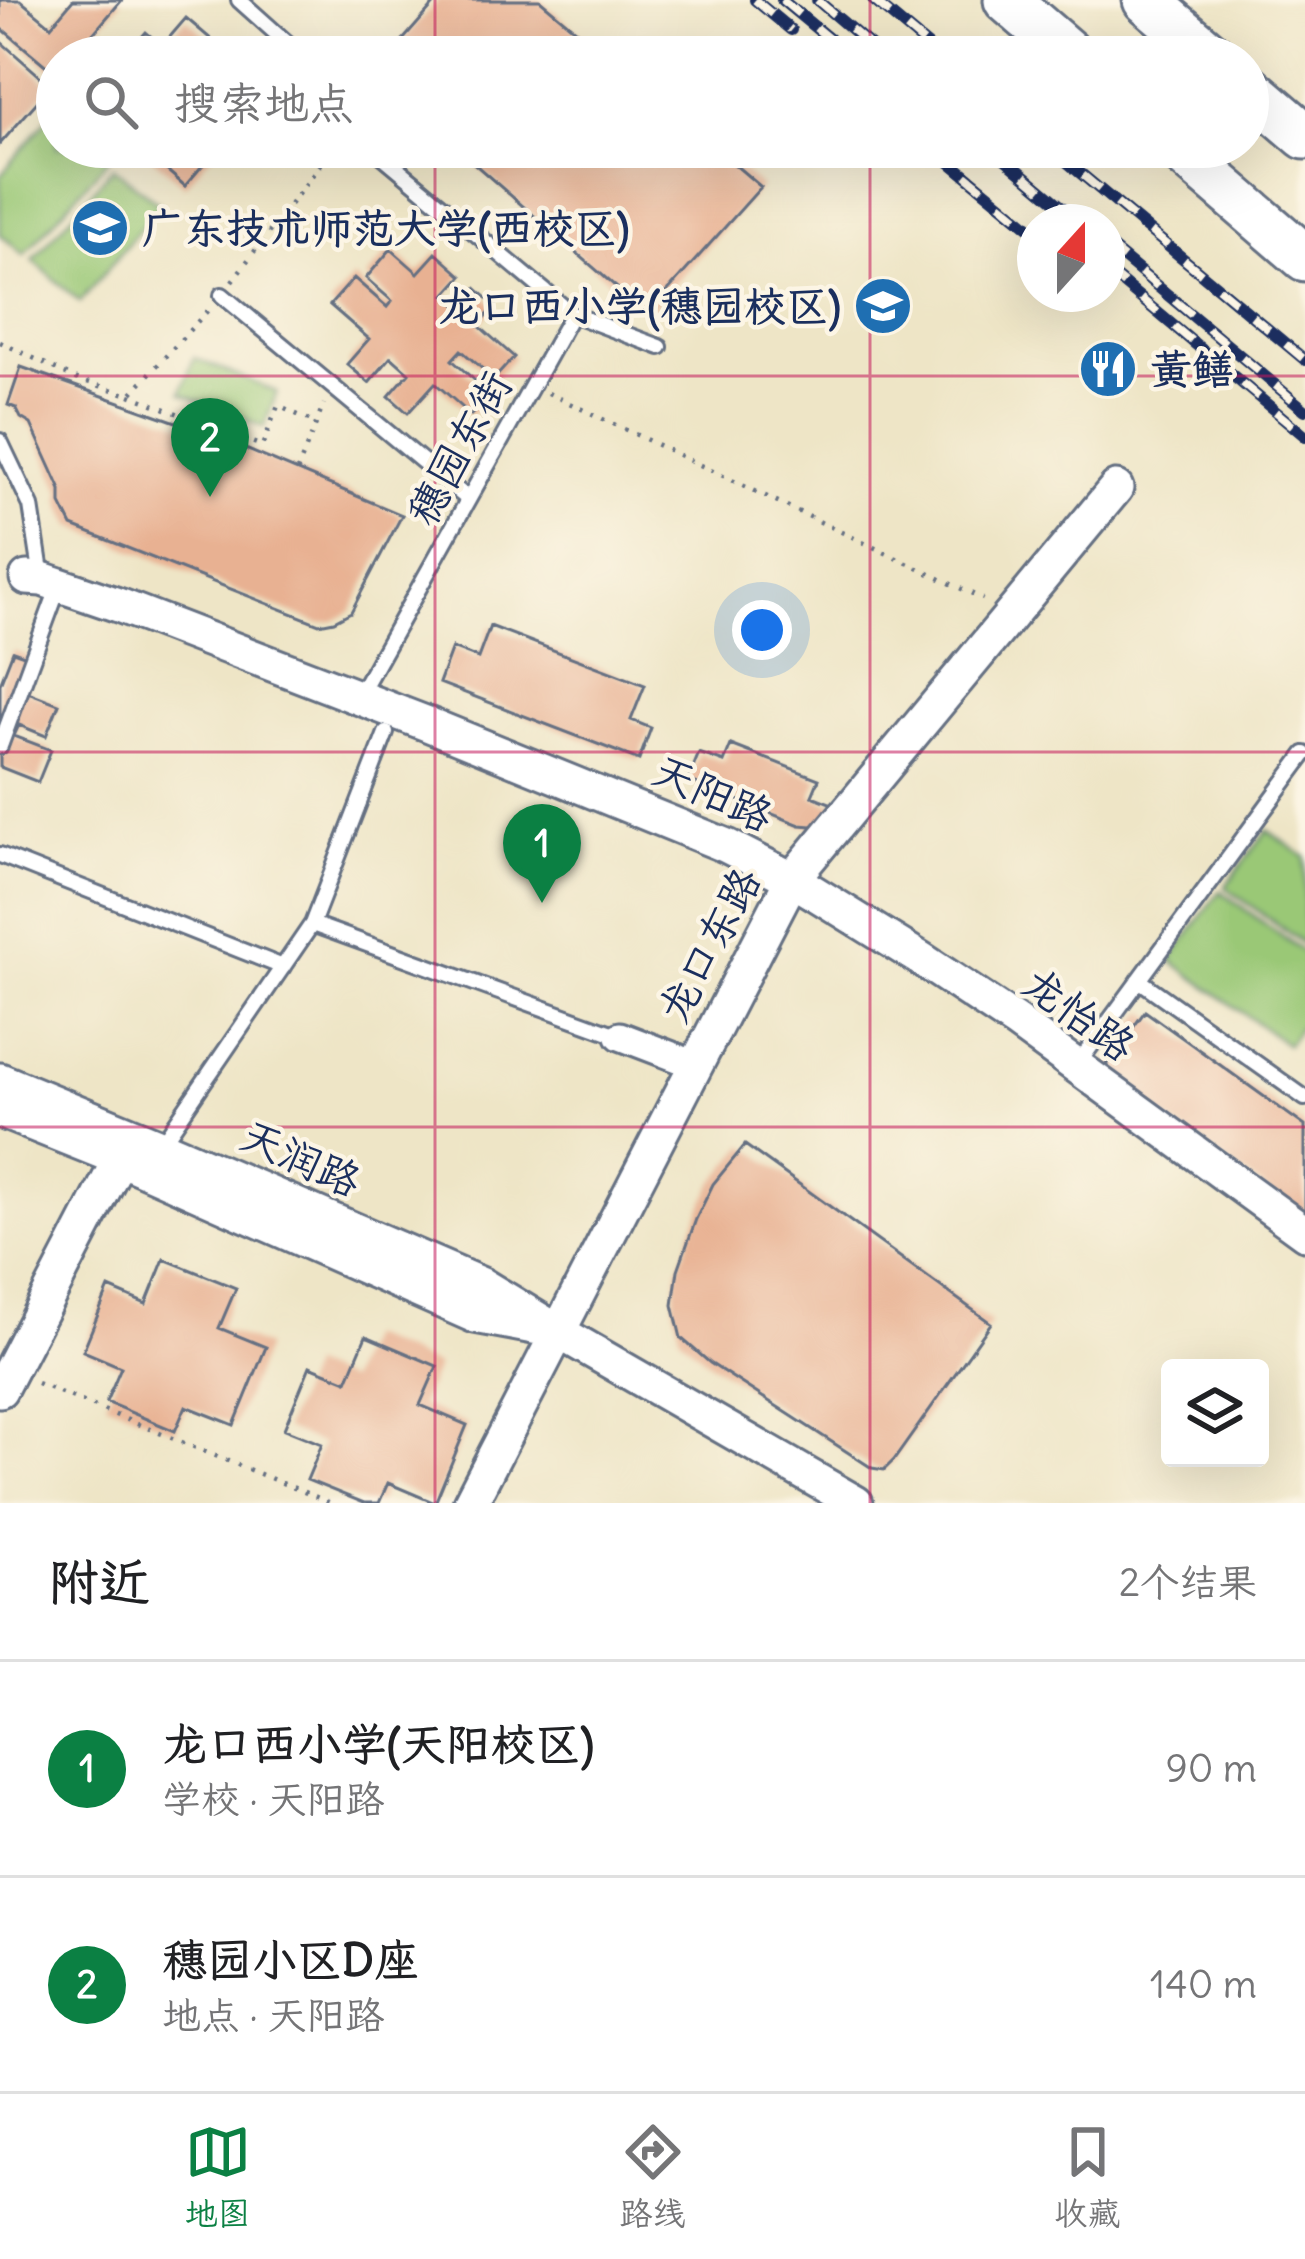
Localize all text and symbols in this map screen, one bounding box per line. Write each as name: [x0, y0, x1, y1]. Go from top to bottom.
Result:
search box: [36, 36, 1269, 168]
icon: search: [78, 69, 144, 135]
text: 搜索地点: [174, 75, 354, 131]
school or university icon: 广东技术师范大学(西校区): [69, 197, 131, 259]
place label: 广东技术师范大学(西校区): [142, 202, 629, 254]
north arrow: [1017, 204, 1125, 312]
school or university icon: 龙口西小学(穗园校区): [852, 275, 914, 337]
place label: 龙口西小学(穗园校区): [438, 280, 841, 332]
restaurant icon: 黄鳝: [1077, 338, 1139, 400]
place label: 黄鳝: [1150, 343, 1234, 395]
street label: 穗园东街: [396, 362, 522, 534]
pin: 2: [171, 398, 249, 497]
your location: [732, 600, 792, 660]
street label: 天阳路: [645, 744, 781, 842]
pin: 1: [503, 804, 581, 903]
street label: 龙口东路: [647, 859, 771, 1031]
street label: 龙怡路: [1013, 956, 1145, 1072]
street label: 天润路: [233, 1109, 369, 1207]
map controls: [1161, 1359, 1269, 1467]
button: layers: [1161, 1359, 1269, 1467]
text: 附近: [48, 1550, 150, 1614]
text: 2个结果: [1119, 1558, 1257, 1607]
text: 龙口西小学(天阳校区): [162, 1716, 594, 1772]
text: 1: [79, 1744, 95, 1793]
text: 90 m: [1165, 1744, 1257, 1793]
text: 学校 · 天阳路: [162, 1775, 384, 1824]
text: 穗园小区D座: [162, 1932, 419, 1988]
text: 2: [76, 1960, 98, 2009]
text: 140 m: [1150, 1960, 1257, 2009]
text: 地点 · 天阳路: [162, 1991, 384, 2040]
tab: 地图: [185, 2119, 251, 2234]
tab: 路线: [620, 2119, 686, 2234]
tab: 收藏: [1055, 2119, 1121, 2234]

